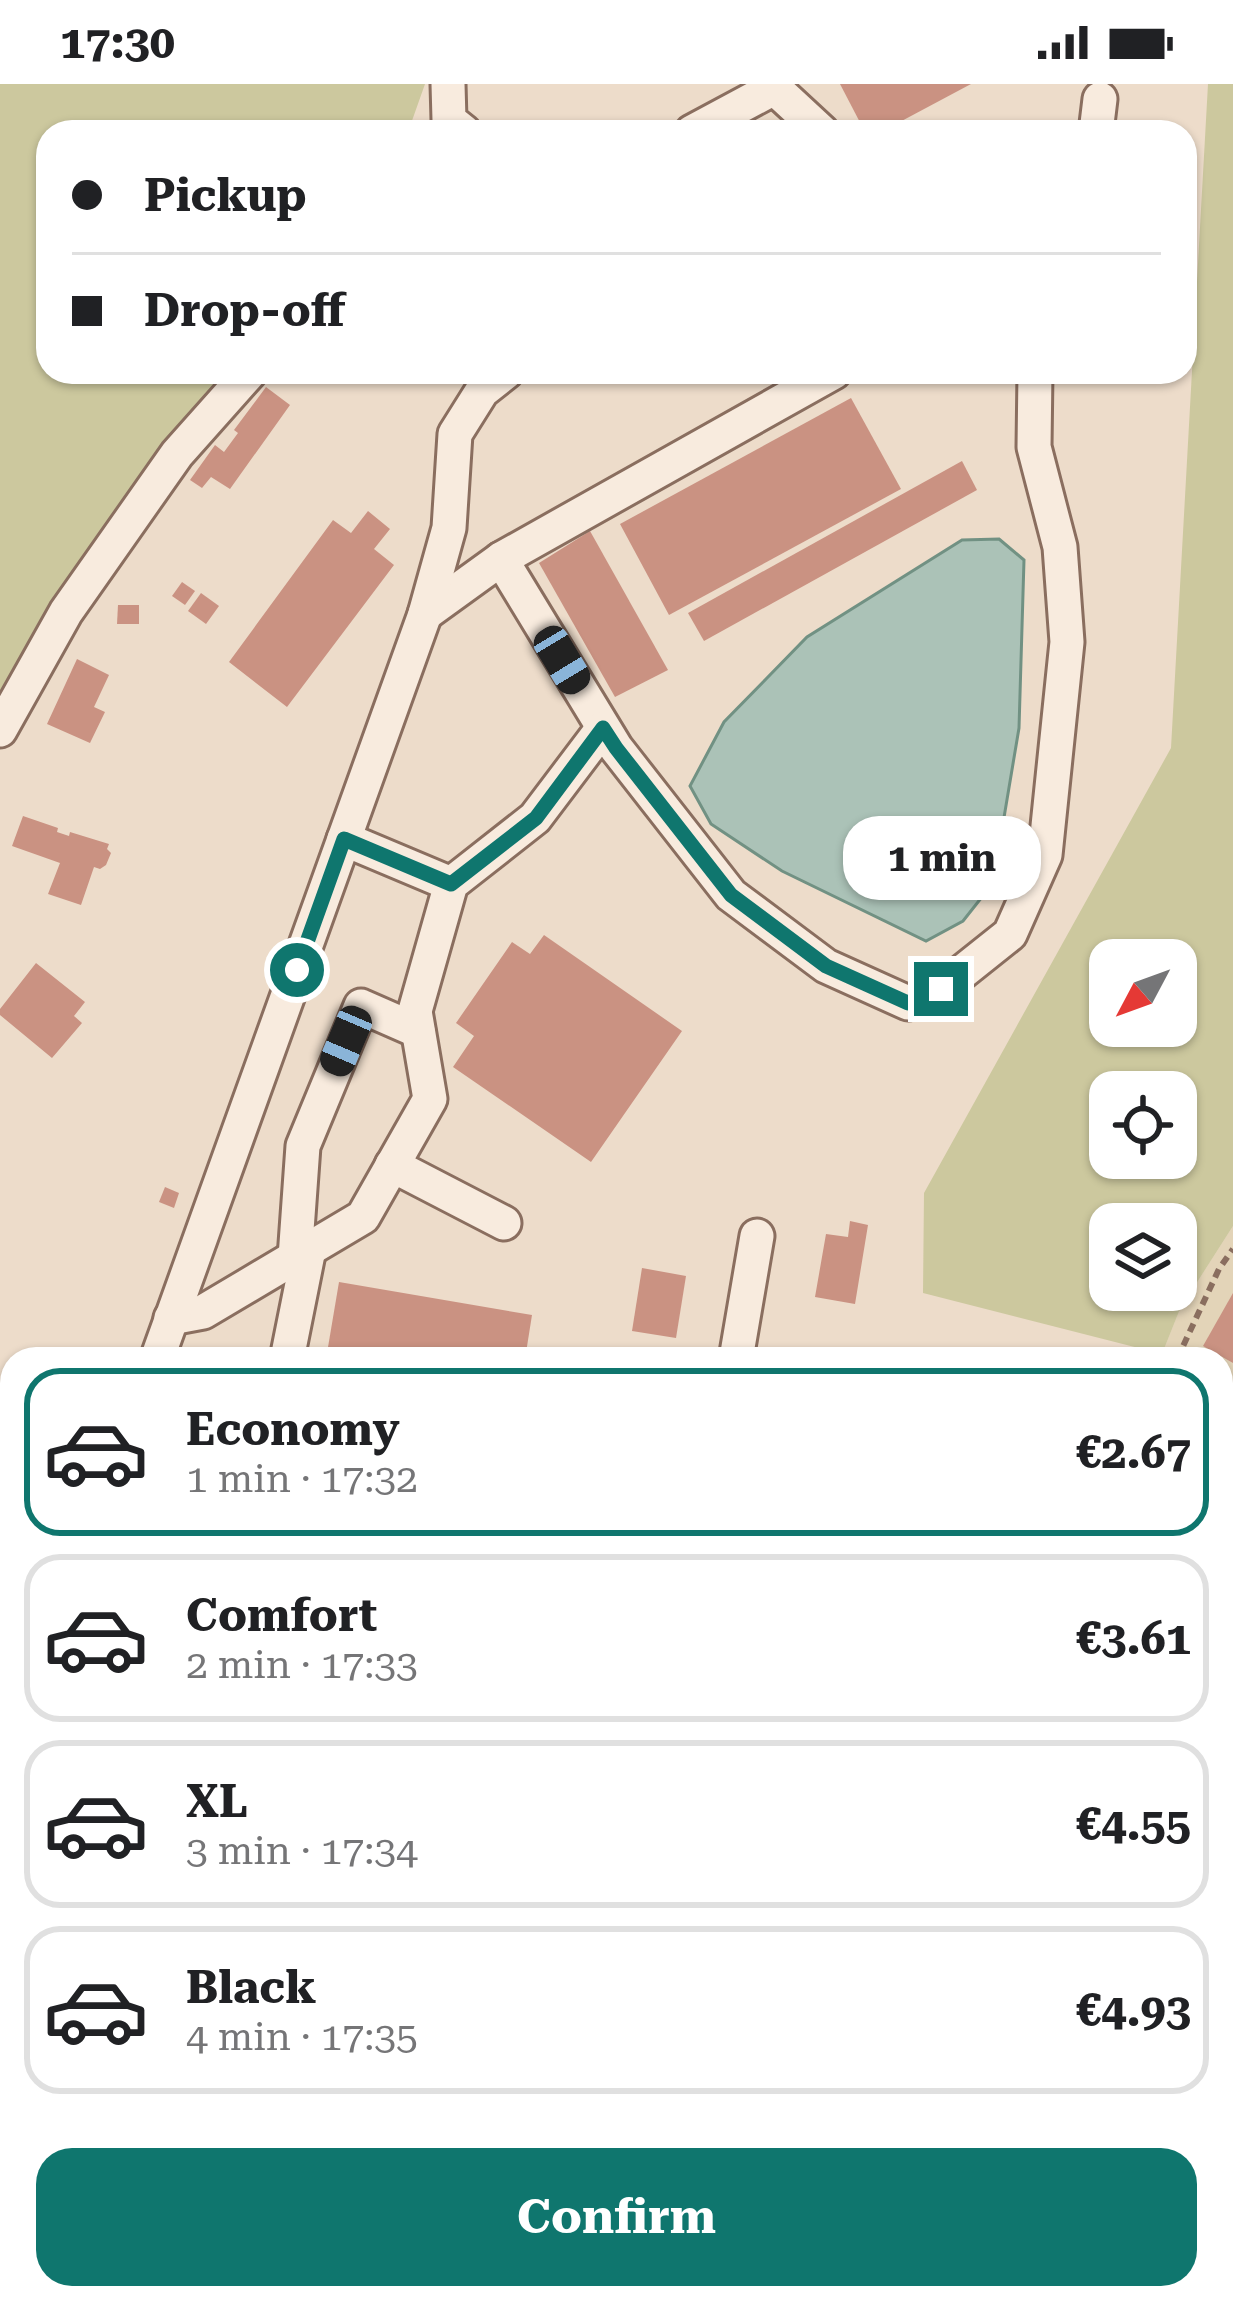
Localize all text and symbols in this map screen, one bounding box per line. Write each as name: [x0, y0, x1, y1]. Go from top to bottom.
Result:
text: 17:30: [60, 16, 175, 69]
text: Pickup: [144, 169, 307, 222]
text: Drop-off: [144, 284, 345, 337]
car: [528, 620, 596, 700]
callout: 1 min: [842, 815, 1040, 899]
text: 1 min: [888, 835, 996, 881]
north arrow: [1089, 939, 1197, 1047]
map controls: [1089, 939, 1197, 1311]
route start: [270, 943, 324, 997]
route end: [914, 962, 968, 1016]
car: [315, 1001, 377, 1081]
button: locate: [1089, 1071, 1197, 1179]
button: layers: [1089, 1203, 1197, 1311]
icon: car: [42, 1398, 150, 1506]
text: Economy: [186, 1403, 400, 1456]
text: €2.67: [1076, 1426, 1191, 1479]
text: 1 min · 17:32: [186, 1456, 418, 1502]
icon: car: [42, 1584, 150, 1692]
text: Comfort: [186, 1589, 377, 1642]
text: €3.61: [1076, 1612, 1191, 1665]
text: 2 min · 17:33: [186, 1642, 418, 1688]
icon: car: [42, 1770, 150, 1878]
text: XL: [186, 1775, 248, 1828]
text: €4.55: [1076, 1798, 1191, 1851]
text: 3 min · 17:34: [186, 1828, 418, 1874]
icon: car: [42, 1956, 150, 2064]
text: Black: [186, 1961, 316, 2014]
text: €4.93: [1076, 1984, 1191, 2037]
text: 4 min · 17:35: [186, 2014, 418, 2060]
button: Confirm: [36, 2148, 1197, 2286]

